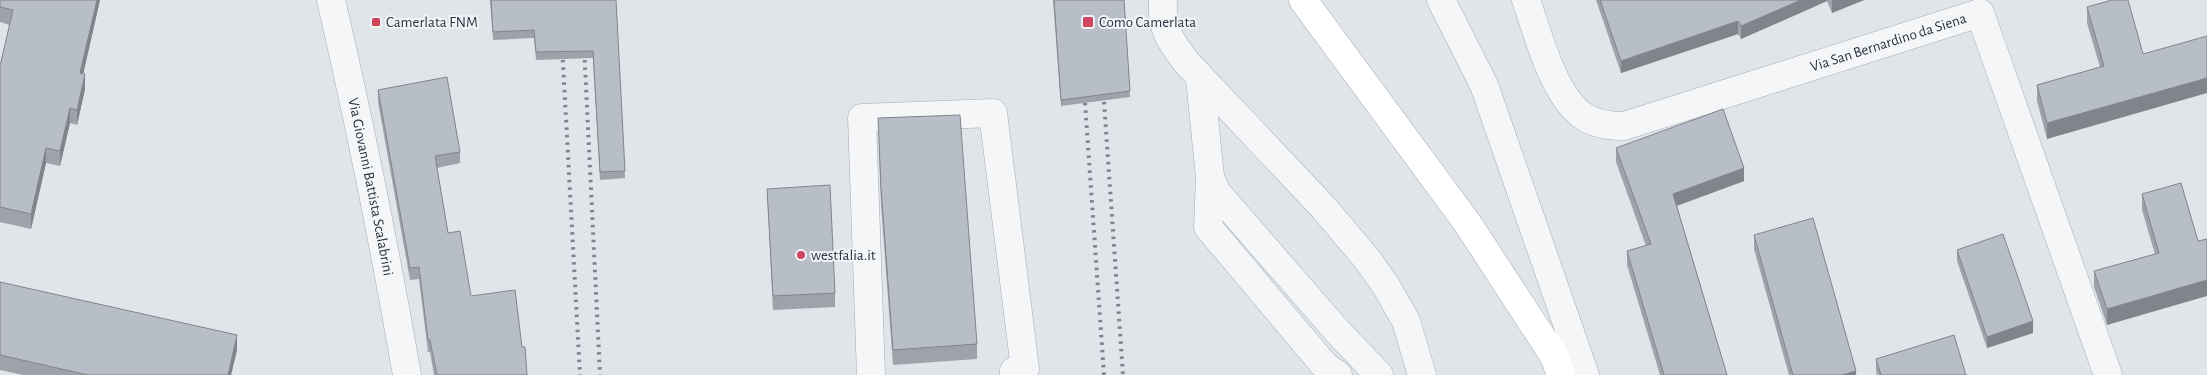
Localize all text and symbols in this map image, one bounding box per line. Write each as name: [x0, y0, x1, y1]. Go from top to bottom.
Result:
street label: Via San Bernardino da Siena: [1808, 11, 1968, 74]
place label: Camerlata FNM: [386, 15, 478, 30]
marker: Como Camerlata: [1081, 15, 1095, 29]
place label: Como Camerlata: [1099, 15, 1196, 30]
marker: Camerlata FNM: [370, 16, 382, 28]
street label: Via Giovanni Battista Scalabrini: [345, 96, 396, 277]
place label: westfalia.it: [811, 248, 876, 263]
marker: westfalia.it: [795, 249, 807, 261]

